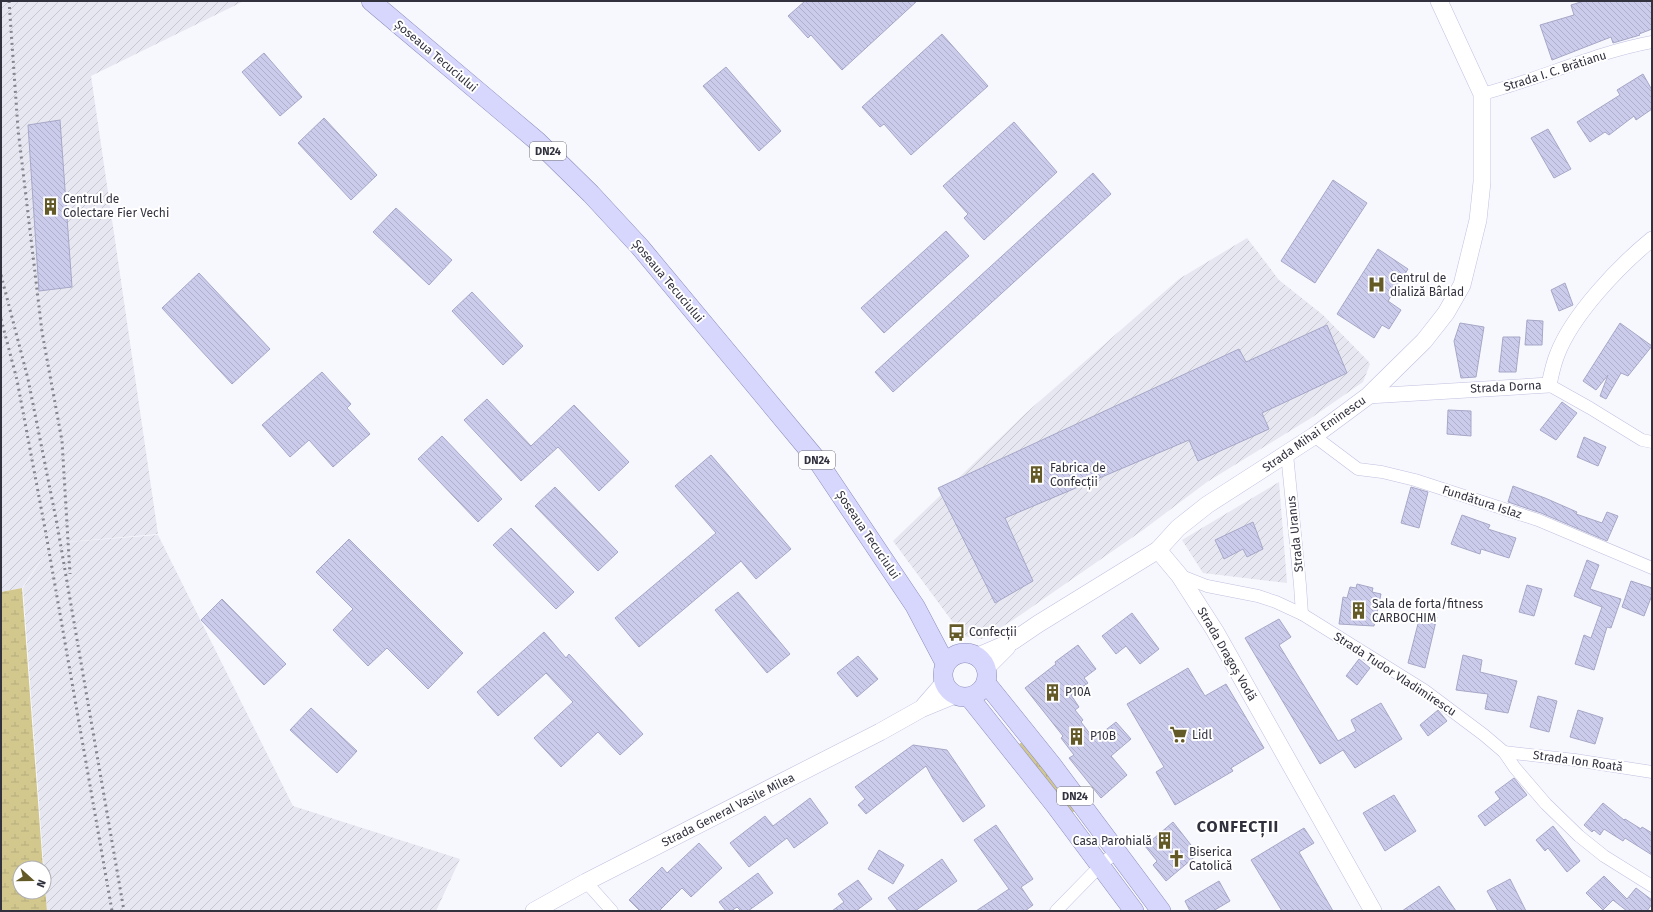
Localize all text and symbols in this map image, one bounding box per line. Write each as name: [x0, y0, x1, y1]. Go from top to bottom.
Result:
street label: Șoseaua Tecuciului: [391, 17, 480, 95]
street label: Strada I. C. Brătianu: [1502, 48, 1608, 94]
road number: DN24: [530, 142, 566, 160]
place label: Centrul de Colectare Fier Vechi: [63, 192, 169, 220]
building icon: Centrul de Colectare Fier Vechi: [40, 196, 60, 216]
street label: Șoseaua Tecuciului: [629, 237, 707, 326]
place label: Centrul de dializă Bârlad: [1390, 271, 1464, 299]
hospital icon: Centrul de dializă Bârlad: [1367, 275, 1387, 295]
street label: Strada Dorna: [1470, 378, 1542, 396]
street label: Strada Mihai Eminescu: [1260, 393, 1368, 475]
road number: DN24: [799, 451, 835, 469]
place label: Fabrica de Confecții: [1050, 461, 1106, 490]
building icon: Fabrica de Confecții: [1027, 465, 1047, 485]
street label: Fundătura Islaz: [1440, 483, 1524, 521]
street label: Șoseaua Tecuciului: [832, 488, 903, 582]
street label: Strada Uranus: [1284, 495, 1306, 573]
place label: Sala de forta/fitness CARBOCHIM: [1372, 597, 1483, 625]
building icon: Sala de forta/fitness CARBOCHIM: [1349, 601, 1369, 621]
street label: Strada Dragoș Vodă: [1194, 605, 1260, 704]
bus stop icon: Confecții: [946, 622, 966, 642]
place label: Confecții: [969, 625, 1017, 640]
street label: Strada Tudor Vladimirescu: [1331, 629, 1459, 719]
building icon: P10A: [1042, 682, 1062, 702]
place label: P10A: [1065, 685, 1091, 699]
supermarket icon: Lidl: [1169, 725, 1189, 745]
building icon: P10B: [1067, 726, 1087, 746]
place label: Lidl: [1192, 728, 1213, 742]
place label: P10B: [1090, 729, 1116, 743]
street label: Strada Ion Roată: [1532, 748, 1624, 774]
street label: Strada General Vasile Milea: [659, 770, 797, 850]
road number: DN24: [1057, 787, 1093, 805]
district label: CONFECȚII: [1197, 817, 1279, 838]
building icon: Casa Parohială: [1155, 831, 1175, 851]
place label: Casa Parohială: [1073, 834, 1152, 848]
place label: Biserica Catolică: [1189, 845, 1232, 873]
church icon: Biserica Catolică: [1166, 849, 1186, 869]
north arrow: [12, 860, 52, 900]
text: N: [33, 878, 48, 889]

